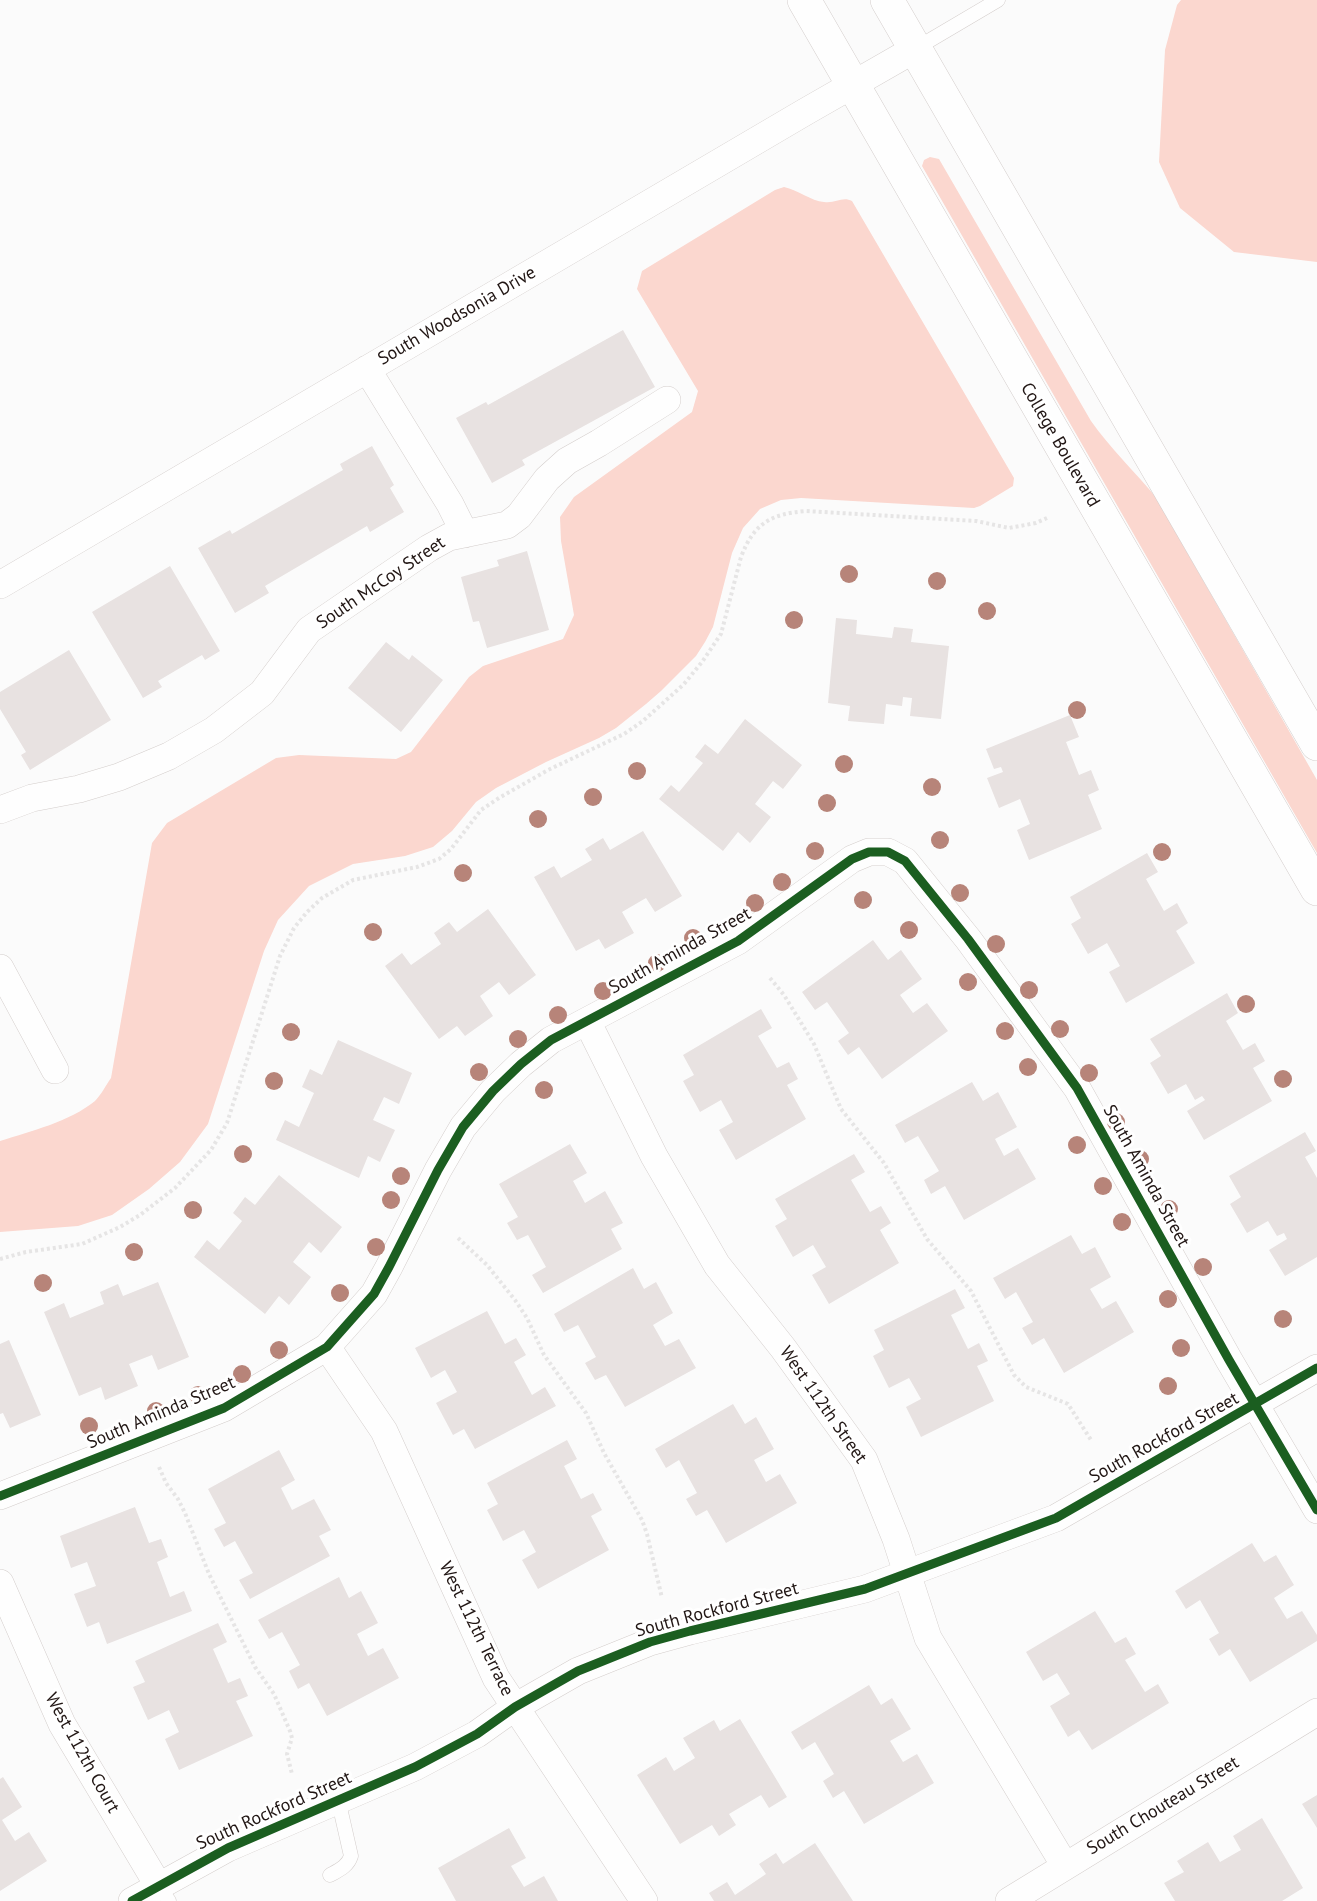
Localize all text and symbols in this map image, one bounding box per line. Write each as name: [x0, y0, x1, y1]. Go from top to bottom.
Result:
street label: South Woodsonia Drive: [374, 262, 540, 370]
street label: College Boulevard: [1016, 379, 1104, 511]
street label: South McCoy Street: [313, 532, 449, 634]
street label: South Aminda Street: [605, 903, 755, 999]
street label: South Aminda Street: [1098, 1101, 1194, 1251]
street label: West 112th Street: [775, 1342, 871, 1468]
street label: South Aminda Street: [84, 1372, 238, 1454]
street label: South Rockford Street: [1085, 1388, 1243, 1488]
street label: West 112th Terrace: [434, 1558, 518, 1700]
street label: South Rockford Street: [633, 1578, 801, 1642]
street label: West 112th Court: [40, 1689, 124, 1817]
street label: South Chouteau Street: [1083, 1752, 1243, 1860]
street label: South Rockford Street: [193, 1767, 355, 1855]

